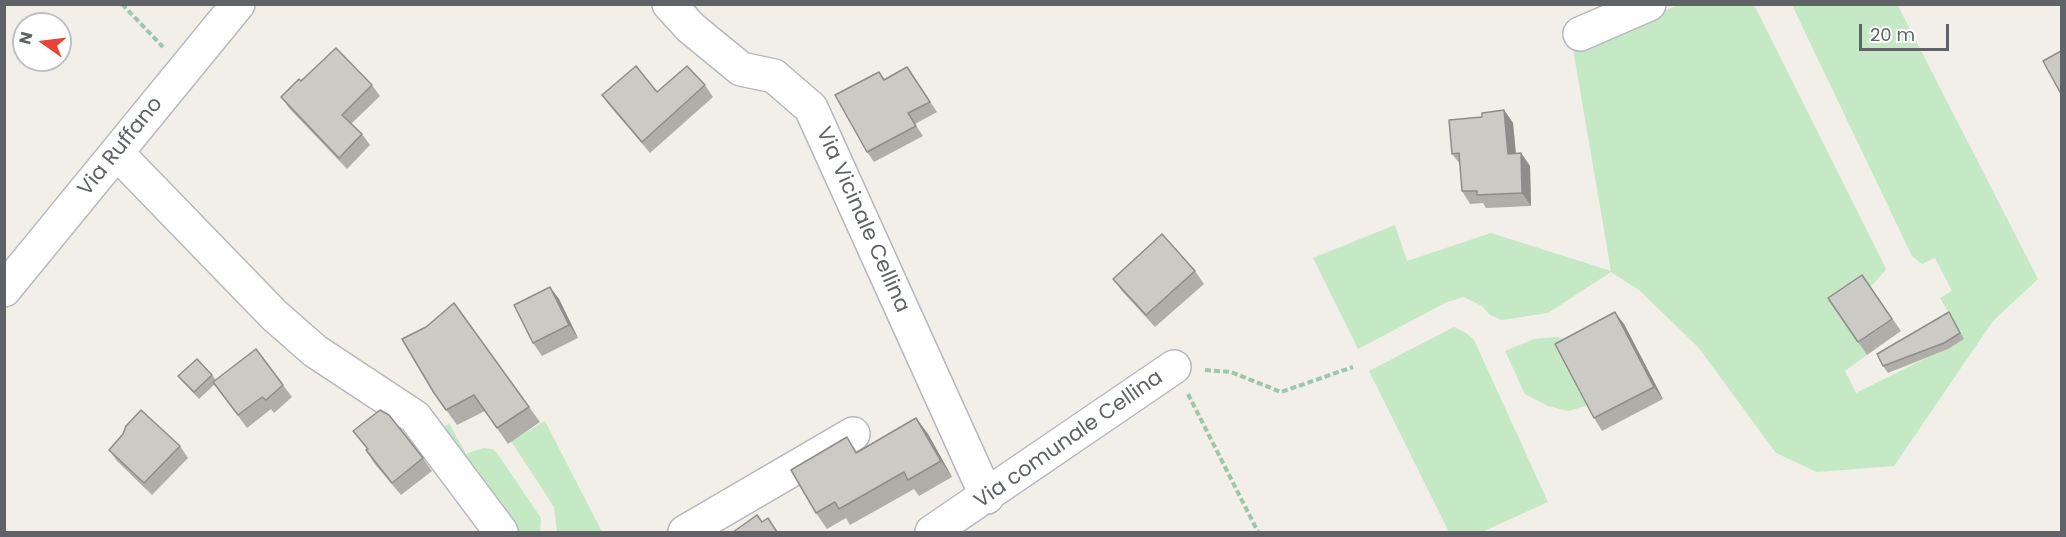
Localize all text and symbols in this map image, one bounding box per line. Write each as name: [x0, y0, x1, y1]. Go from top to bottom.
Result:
north arrow: [12, 12, 72, 72]
scale bar: [1862, 12, 1952, 50]
text: 20 m: [1870, 22, 1915, 47]
text: N: [13, 29, 39, 47]
street label: Via Ruffano: [73, 92, 169, 202]
street label: Via Vicinale Cellina: [810, 123, 914, 317]
street label: Via comunale Cellina: [970, 365, 1168, 515]

